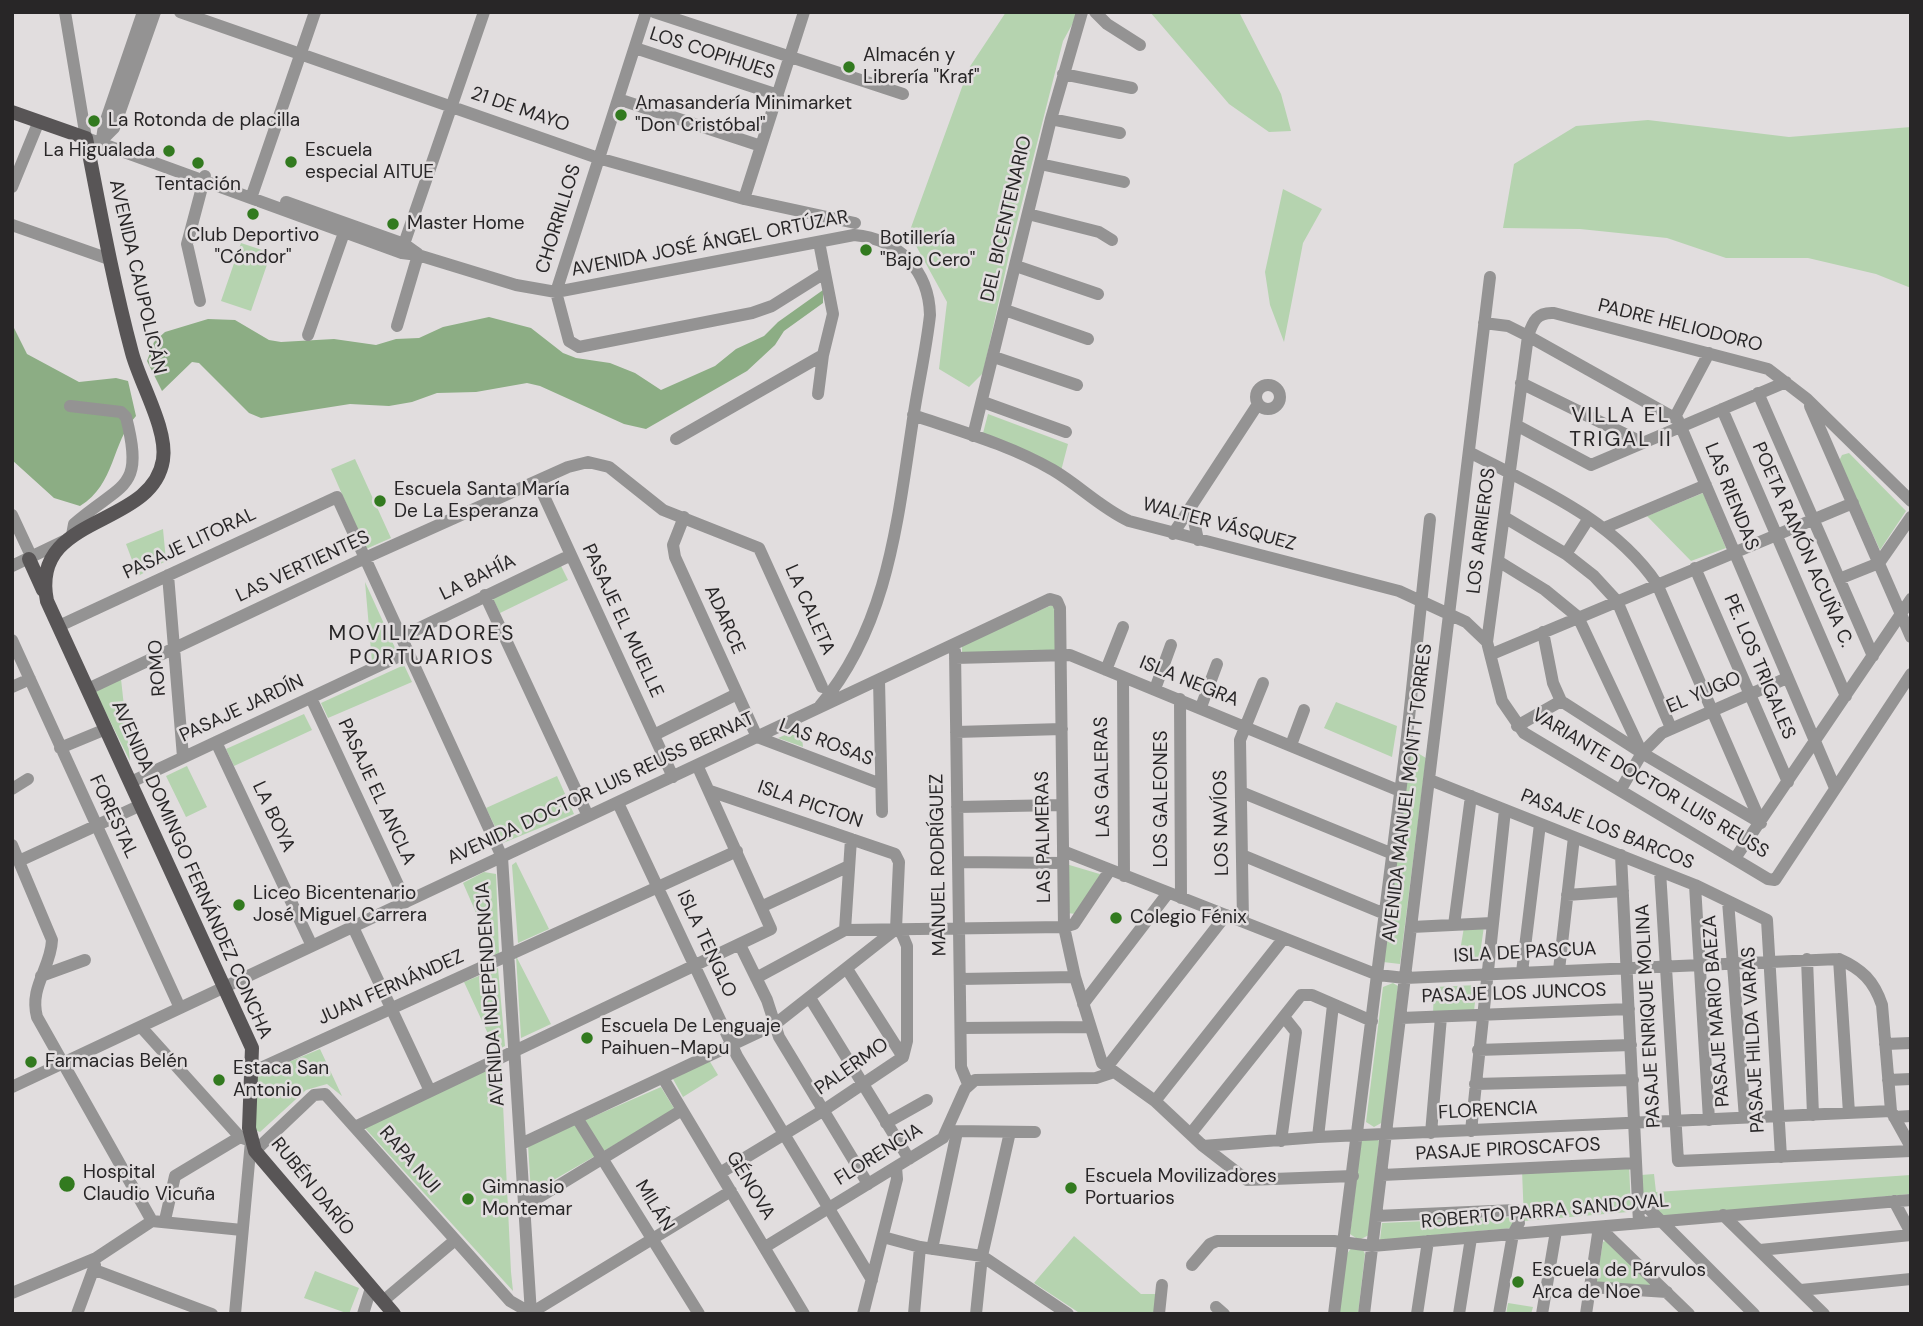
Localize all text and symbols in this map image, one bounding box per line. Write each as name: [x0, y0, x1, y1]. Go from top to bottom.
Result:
street label: LOS COPIHUES: [646, 23, 778, 85]
place label: Almacén y Librería "Kraf": [863, 45, 980, 89]
marker: Almacén y Librería "Kraf": [841, 59, 857, 75]
street label: 21 DE MAYO: [468, 82, 572, 138]
place label: Amasandería Minimarket "Don Cristóbal": [635, 93, 852, 137]
marker: Amasandería Minimarket "Don Cristóbal": [613, 107, 629, 123]
place label: La Rotonda de placilla: [108, 110, 300, 132]
marker: La Rotonda de placilla: [86, 113, 102, 129]
street label: DEL BICENTENARIO: [977, 134, 1037, 304]
place label: La Higualada: [43, 140, 155, 162]
place label: Escuela especial AITUE: [305, 140, 434, 184]
marker: La Higualada: [161, 143, 177, 159]
marker: Escuela especial AITUE: [283, 154, 299, 170]
marker: Tentación: [190, 155, 206, 171]
street label: CHORRILLOS: [532, 162, 586, 276]
place label: Tentación: [155, 174, 241, 196]
street label: AVENIDA CAUPOLICÁN: [104, 178, 170, 376]
marker: Club Deportivo "Cóndor": [245, 206, 261, 222]
street label: AVENIDA JOSÉ ÁNGEL ORTÚZAR: [569, 206, 851, 282]
place label: Master Home: [407, 213, 524, 235]
marker: Master Home: [385, 216, 401, 232]
place label: Club Deportivo "Cóndor": [187, 225, 319, 269]
place label: Botillería "Bajo Cero": [880, 228, 975, 272]
marker: Botillería "Bajo Cero": [858, 242, 874, 258]
street label: PADRE HELIODORO: [1595, 295, 1765, 357]
district label: VILLA EL TRIGAL II: [1570, 403, 1672, 453]
street label: POETA RAMÓN ACUÑA C.: [1746, 439, 1858, 651]
street label: LAS RIENDAS: [1699, 440, 1763, 554]
street label: LOS ARRIEROS: [1463, 467, 1501, 595]
place label: Escuela Santa María De La Esperanza: [394, 479, 569, 523]
marker: Escuela Santa María De La Esperanza: [372, 493, 388, 509]
street label: WALTER VÁSQUEZ: [1140, 494, 1298, 556]
street label: PASAJE LITORAL: [120, 503, 260, 585]
street label: LAS VERTIENTES: [233, 526, 373, 608]
street label: PASAJE EL MUELLE: [576, 541, 668, 701]
street label: LA BAHÍA: [436, 550, 520, 606]
street label: LA CALETA: [779, 561, 839, 659]
street label: ADARCE: [699, 582, 749, 658]
street label: PE. LOS TRIGALES: [1718, 591, 1800, 743]
district label: MOVILIZADORES PORTUARIOS: [330, 621, 514, 671]
street label: ROMO: [145, 639, 171, 697]
street label: AVENIDA MANUEL MONTT TORRES: [1378, 642, 1438, 944]
street label: ISLA NEGRA: [1136, 652, 1242, 712]
street label: EL YUGO: [1663, 667, 1745, 719]
street label: PASAJE JARDÍN: [176, 670, 308, 748]
street label: AVENIDA DOMINGO FERNÁNDEZ CONCHA: [106, 697, 276, 1043]
street label: VARIANTE DOCTOR LUIS REUSS: [1527, 704, 1773, 864]
street label: AVENIDA DOCTOR LUIS REUSS BERNAT: [444, 708, 758, 870]
street label: PASAJE EL ANCLA: [332, 715, 420, 869]
street label: LAS ROSAS: [776, 715, 876, 771]
street label: LAS GALERAS: [1091, 716, 1115, 838]
street label: LOS GALEONES: [1151, 731, 1173, 867]
street label: LOS NAVÍOS: [1210, 770, 1234, 876]
street label: LAS PALMERAS: [1031, 771, 1057, 903]
street label: FORESTAL: [84, 772, 142, 862]
street label: MANUEL RODRÍGUEZ: [926, 774, 952, 956]
street label: ISLA PICTON: [754, 776, 866, 834]
street label: LA BOYA: [247, 778, 299, 856]
street label: PASAJE LOS BARCOS: [1517, 785, 1697, 875]
street label: AVENIDA INDEPENDENCIA: [472, 881, 510, 1107]
place label: Liceo Bicentenario José Miguel Carrera: [253, 883, 427, 927]
street label: ISLA TENGLO: [671, 887, 741, 1001]
marker: Liceo Bicentenario José Miguel Carrera: [231, 897, 247, 913]
street label: PASAJE ENRIQUE MOLINA: [1632, 903, 1666, 1129]
place label: Colegio Fénix: [1130, 907, 1247, 929]
marker: Colegio Fénix: [1108, 910, 1124, 926]
street label: PASAJE MARIO BAEZA: [1699, 914, 1735, 1108]
street label: ISLA DE PASCUA: [1453, 938, 1597, 968]
street label: JUAN FERNÁNDEZ: [314, 946, 468, 1030]
street label: PASAJE HILDA VARAS: [1738, 946, 1770, 1134]
street label: PASAJE LOS JUNCOS: [1421, 979, 1607, 1009]
place label: Escuela De Lenguaje Paihuen-Mapu: [601, 1016, 781, 1060]
marker: Escuela De Lenguaje Paihuen-Mapu: [579, 1030, 595, 1046]
street label: PALERMO: [811, 1033, 893, 1101]
place label: Farmacias Belén: [45, 1051, 188, 1073]
marker: Farmacias Belén: [23, 1054, 39, 1070]
place label: Estaca San Antonio: [233, 1058, 329, 1102]
marker: Estaca San Antonio: [211, 1072, 227, 1088]
street label: FLORENCIA: [1438, 1097, 1538, 1125]
street label: FLORENCIA: [831, 1119, 927, 1191]
street label: RAPA NUI: [374, 1122, 444, 1198]
street label: RUBÉN DARÍO: [266, 1133, 358, 1241]
street label: PASAJE PIROSCAFOS: [1415, 1134, 1601, 1166]
street label: GÉNOVA: [721, 1148, 779, 1224]
place label: Hospital Claudio Vicuña: [83, 1162, 215, 1206]
place label: Escuela Movilizadores Portuarios: [1085, 1166, 1277, 1210]
marker: Hospital Claudio Vicuña: [57, 1174, 77, 1194]
street label: MILÁN: [629, 1176, 679, 1236]
place label: Gimnasio Montemar: [482, 1177, 572, 1221]
marker: Escuela Movilizadores Portuarios: [1063, 1180, 1079, 1196]
street label: ROBERTO PARRA SANDOVAL: [1420, 1190, 1670, 1234]
marker: Gimnasio Montemar: [460, 1191, 476, 1207]
place label: Escuela de Párvulos Arca de Noe: [1532, 1260, 1706, 1304]
marker: Escuela de Párvulos Arca de Noe: [1510, 1274, 1526, 1290]

